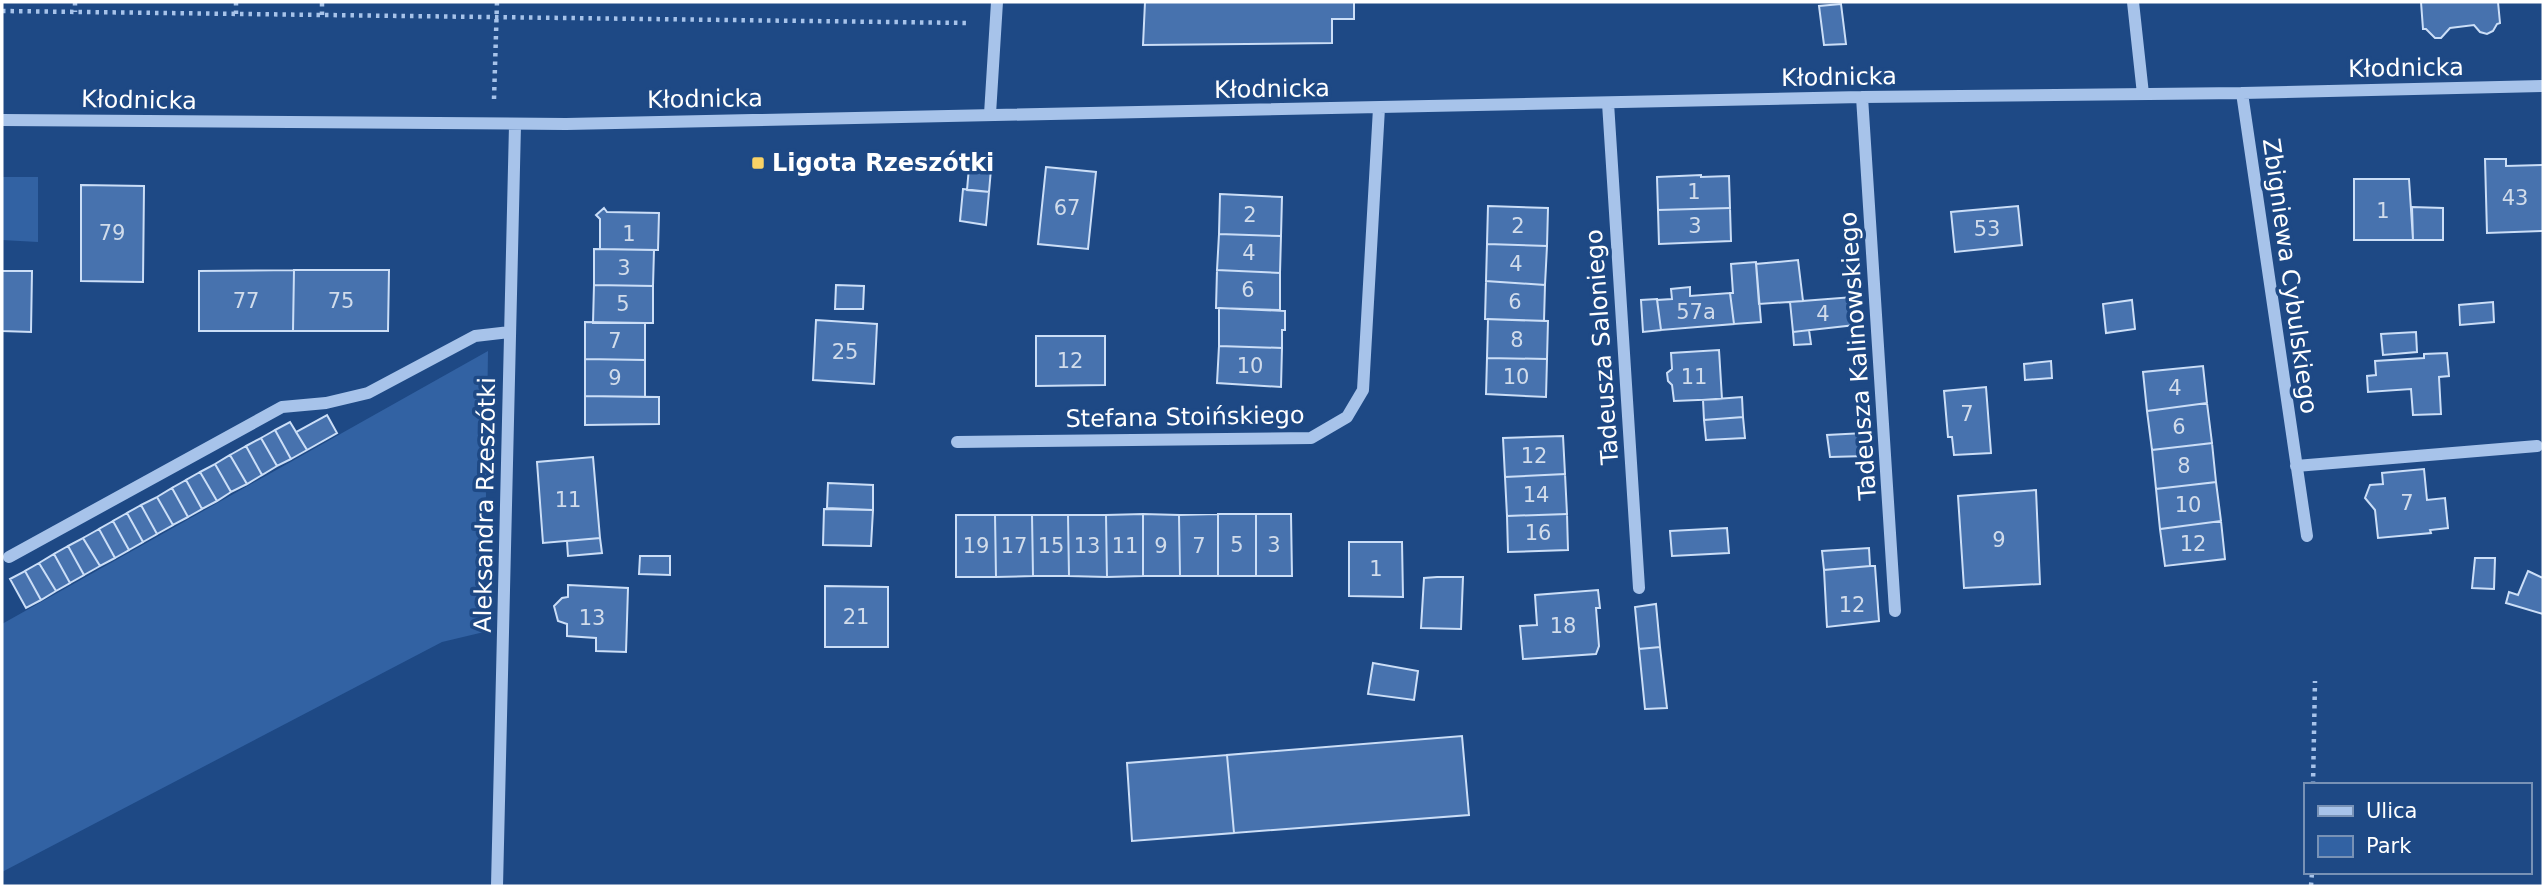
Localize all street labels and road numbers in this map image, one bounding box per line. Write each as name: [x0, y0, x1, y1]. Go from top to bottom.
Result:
street label: Kłodnicka: [2348, 53, 2464, 83]
street label: Kłodnicka: [1781, 62, 1897, 92]
street label: Kłodnicka: [1214, 74, 1330, 104]
street label: Kłodnicka: [647, 84, 763, 114]
street label: Kłodnicka: [81, 85, 197, 115]
street label: Zbigniewa Cybulskiego: [2257, 136, 2323, 416]
street label: Tadeusza Kalinowskiego: [1834, 211, 1882, 502]
street label: Tadeusza Saloniego: [1580, 228, 1624, 467]
street label: Aleksandra Rzeszótki: [469, 377, 501, 633]
street label: Stefana Stoińskiego: [1065, 401, 1305, 433]

